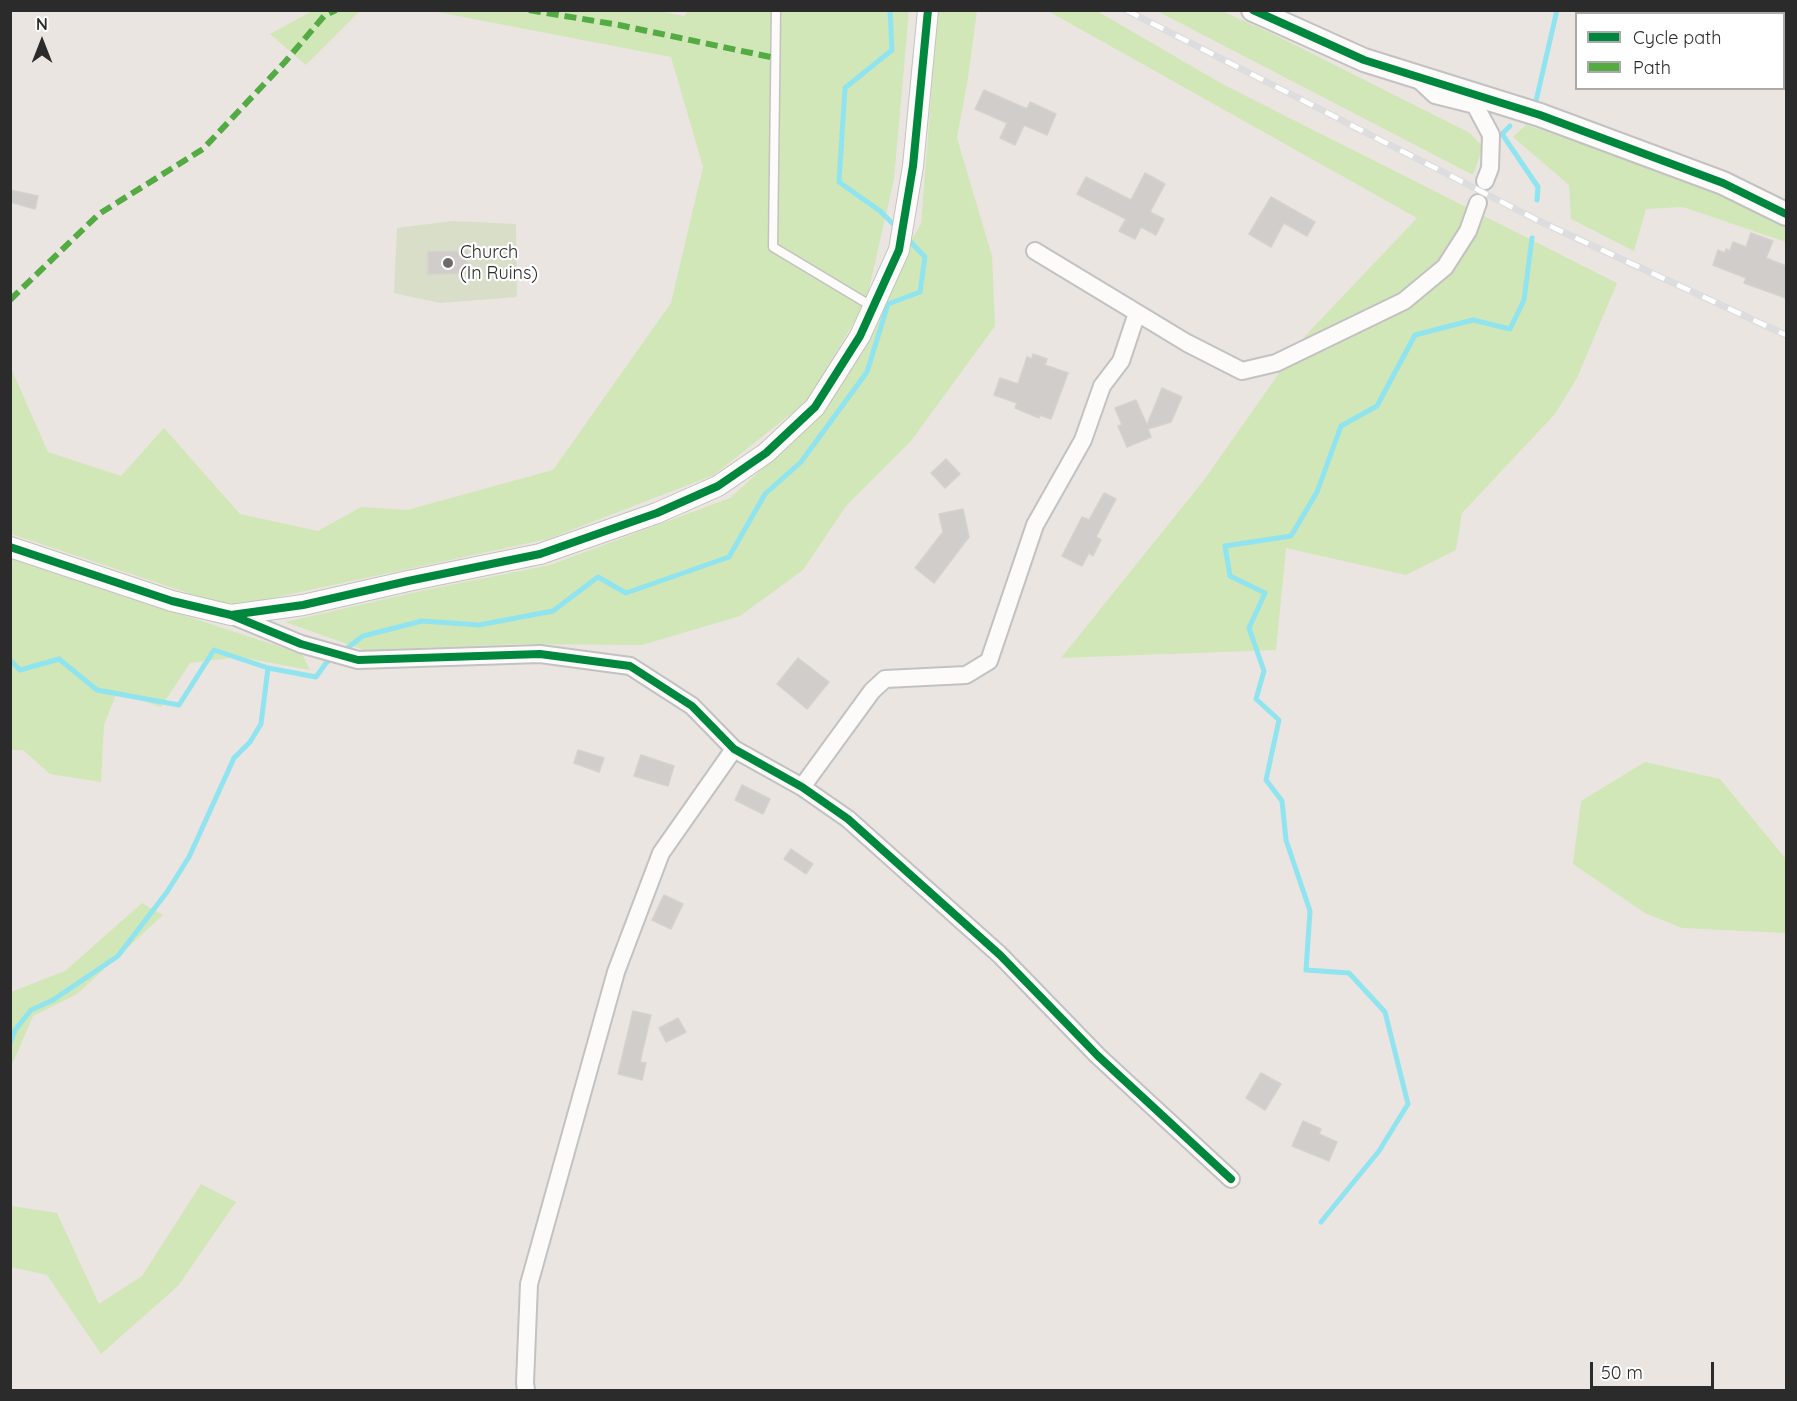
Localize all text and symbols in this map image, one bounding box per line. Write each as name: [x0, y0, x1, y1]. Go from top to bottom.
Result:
north arrow: [12, 12, 72, 72]
legend: [1575, 12, 1785, 90]
text: N: [36, 14, 48, 34]
text: Cycle path: [1633, 26, 1721, 49]
text: Path: [1633, 56, 1671, 79]
place label: Church (In Ruins): [460, 242, 538, 284]
marker: Church (In Ruins): [441, 256, 455, 270]
scale bar: [1593, 1350, 1718, 1388]
text: 50 m: [1601, 1361, 1643, 1384]

